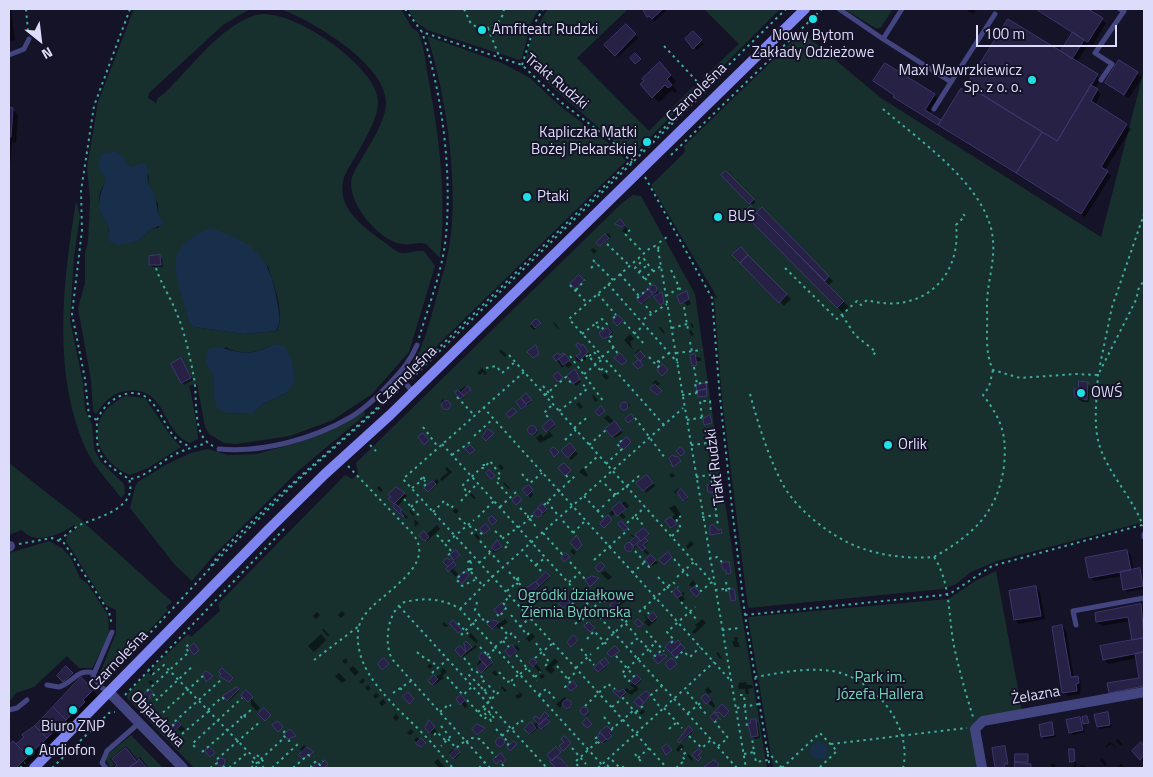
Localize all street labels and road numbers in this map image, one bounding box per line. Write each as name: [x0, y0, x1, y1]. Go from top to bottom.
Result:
street label: Trakt Rudzki: [521, 50, 591, 114]
street label: Czarnoleśna: [663, 60, 731, 126]
street label: Czarnoleśna: [373, 343, 441, 409]
street label: Trakt Rudzki: [702, 427, 730, 507]
street label: Czarnoleśna: [86, 627, 152, 695]
street label: Żelazna: [1010, 683, 1062, 709]
street label: Objazdowa: [126, 689, 188, 751]

